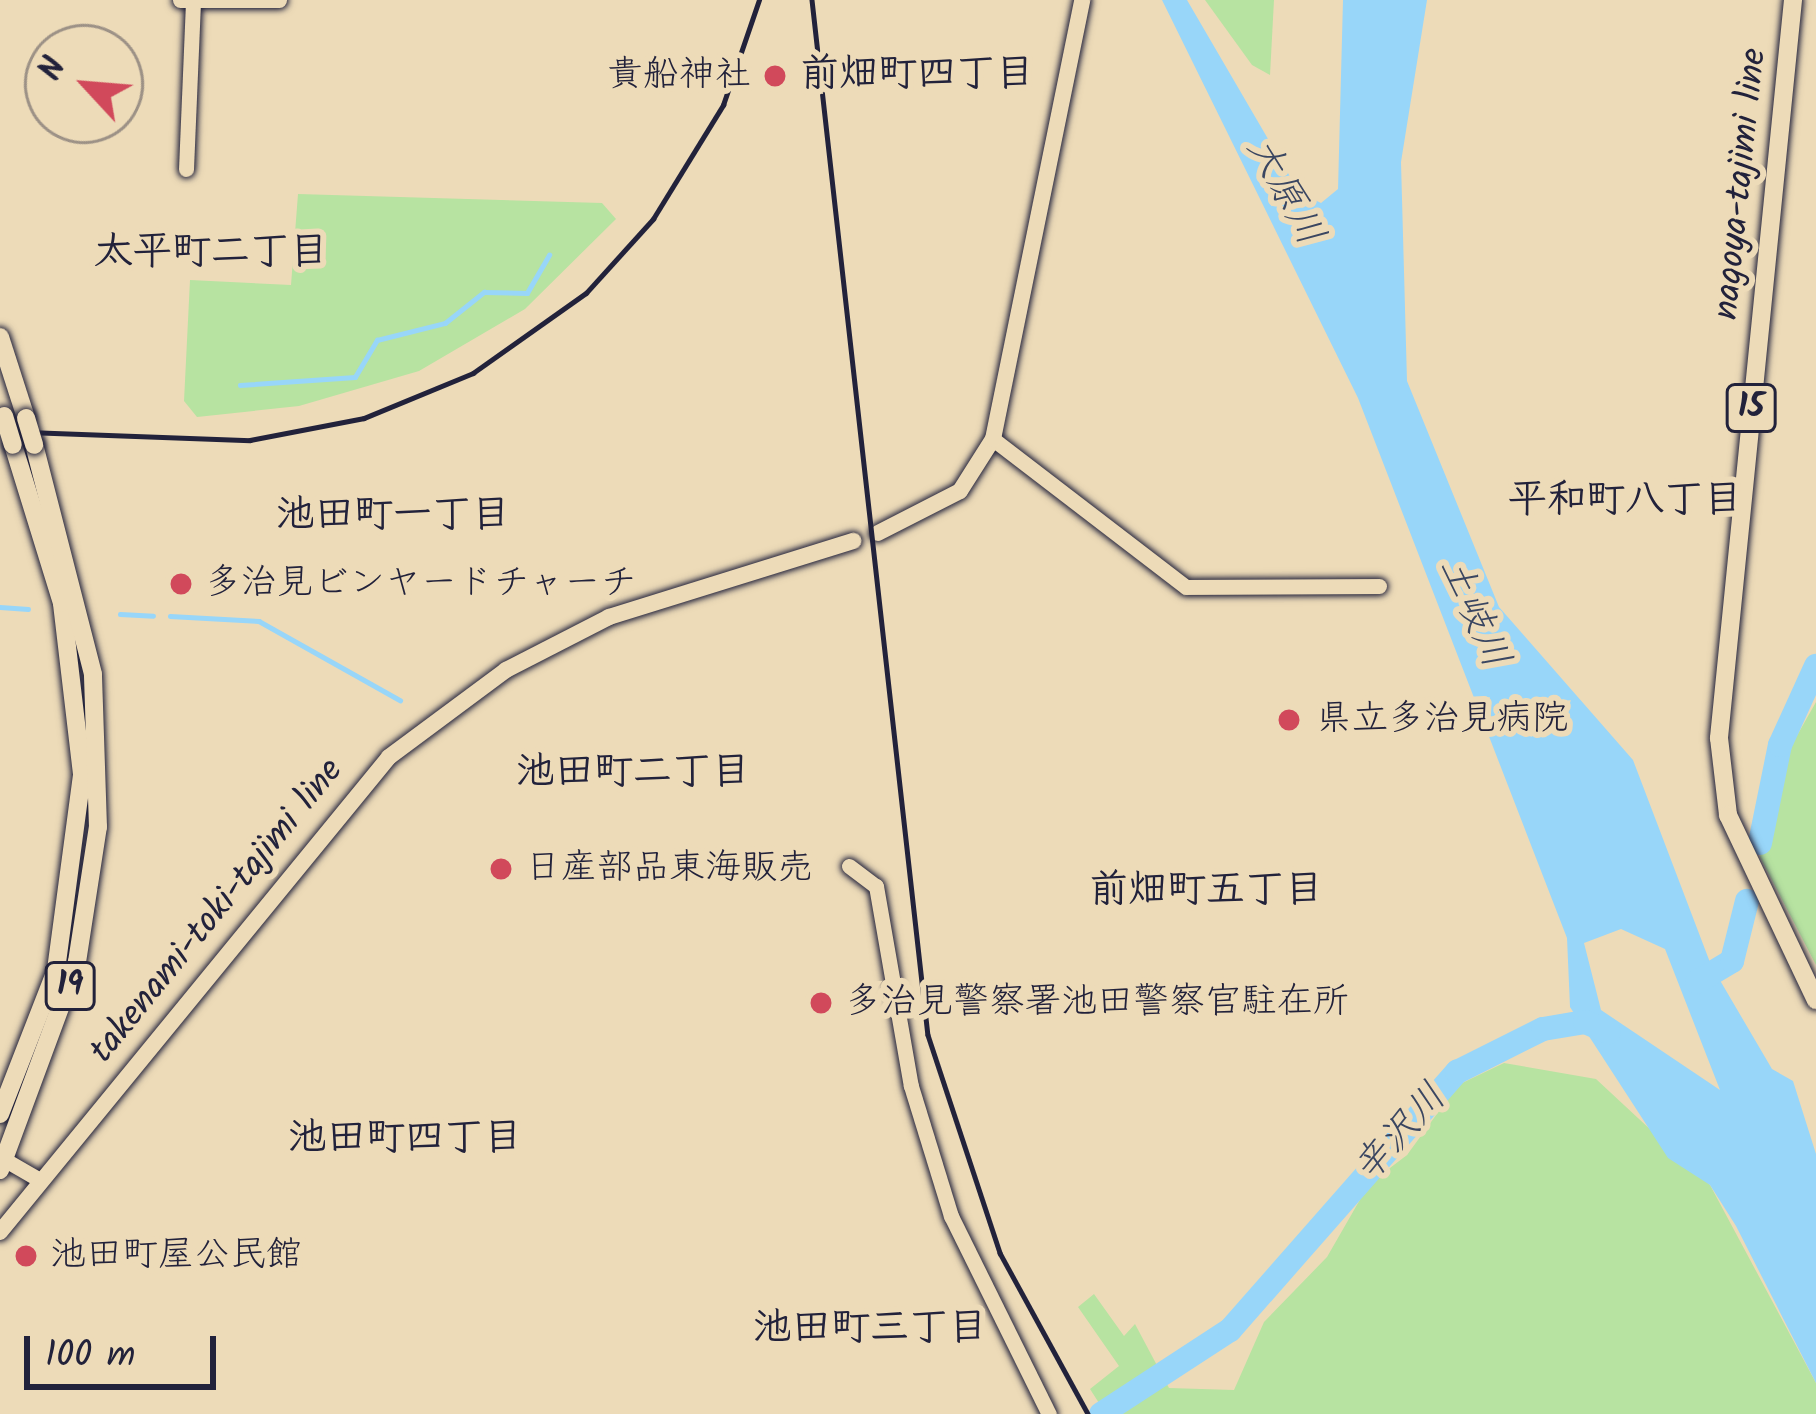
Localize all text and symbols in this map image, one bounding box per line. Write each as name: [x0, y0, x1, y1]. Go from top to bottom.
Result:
north arrow: [24, 24, 144, 144]
street label: nagoya-tajimi line: [1705, 46, 1777, 322]
text: N: [26, 48, 82, 90]
district label: 前畑町四丁目: [800, 52, 1034, 98]
place label: 貴船神社: [607, 54, 751, 98]
marker: 貴船神社: [762, 63, 788, 89]
water label: 大原川: [1235, 129, 1333, 255]
district label: 太平町二丁目: [94, 230, 328, 276]
road number: 15: [1724, 381, 1778, 435]
district label: 平和町八丁目: [1508, 478, 1742, 524]
district label: 池田町一丁目: [276, 493, 510, 539]
water label: 土岐川: [1428, 550, 1518, 676]
place label: 多治見ビンヤードチャーチ: [205, 562, 637, 606]
marker: 多治見ビンヤードチャーチ: [168, 571, 194, 597]
place label: 県立多治見病院: [1316, 698, 1568, 742]
marker: 県立多治見病院: [1273, 704, 1305, 736]
street label: takenami-toki-tajimi line: [81, 750, 353, 1072]
district label: 池田町二丁目: [516, 750, 750, 796]
place label: 日産部品東海販売: [525, 847, 813, 891]
marker: 日産部品東海販売: [488, 856, 514, 882]
district label: 前畑町五丁目: [1089, 868, 1323, 914]
road number: 19: [43, 959, 97, 1013]
place label: 多治見警察署池田警察官駐在所: [845, 981, 1349, 1025]
marker: 多治見警察署池田警察官駐在所: [808, 990, 834, 1016]
water label: 辛沢川: [1344, 1075, 1458, 1193]
district label: 池田町四丁目: [288, 1116, 522, 1162]
place label: 池田町屋公民館: [50, 1234, 302, 1278]
marker: 池田町屋公民館: [13, 1243, 39, 1269]
district label: 池田町三丁目: [753, 1306, 987, 1352]
scale bar: [30, 1312, 222, 1386]
text: 100 m: [45, 1328, 135, 1385]

